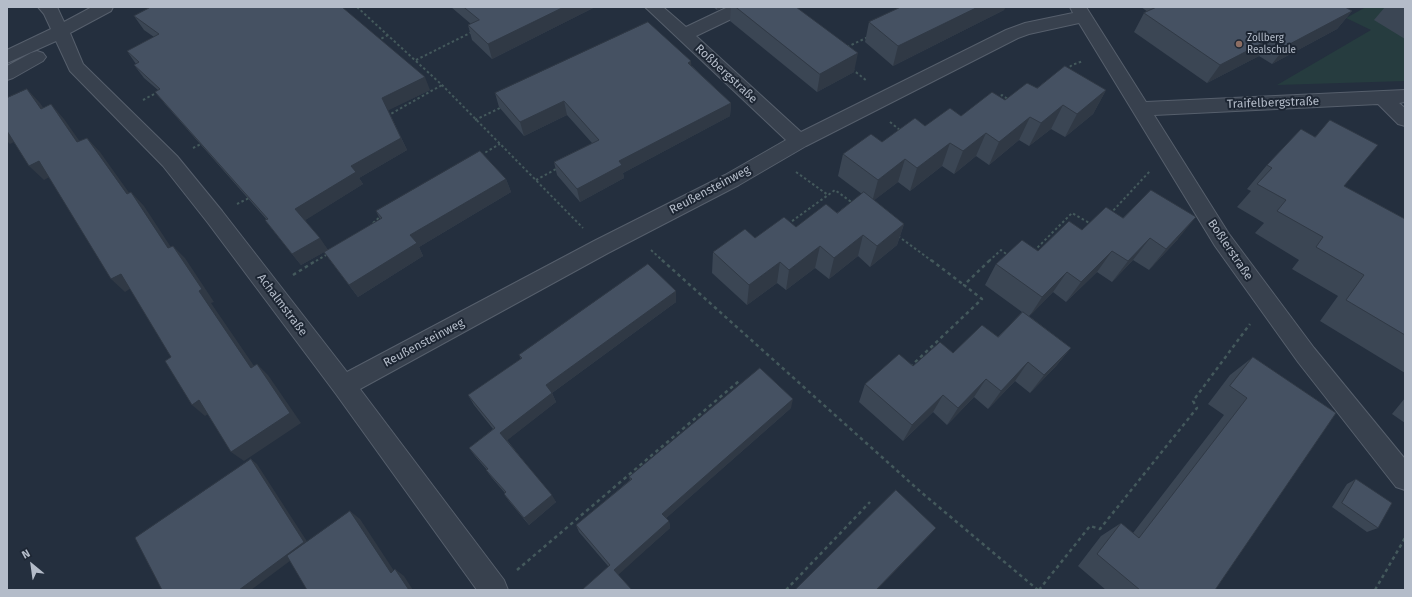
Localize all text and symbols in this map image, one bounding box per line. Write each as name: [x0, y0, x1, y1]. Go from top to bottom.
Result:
place label: Zollberg Realschule: [1247, 32, 1296, 56]
marker: Zollberg Realschule: [1234, 39, 1244, 49]
street label: Roßbergstraße: [692, 42, 760, 106]
street label: Traifelbergstraße: [1227, 94, 1319, 112]
street label: Reußensteinweg: [667, 163, 753, 217]
street label: Boßlerstraße: [1204, 217, 1256, 283]
street label: Achalmstraße: [254, 271, 310, 339]
street label: Reußensteinweg: [381, 316, 467, 370]
north arrow: [12, 545, 52, 585]
text: N: [20, 547, 32, 562]

